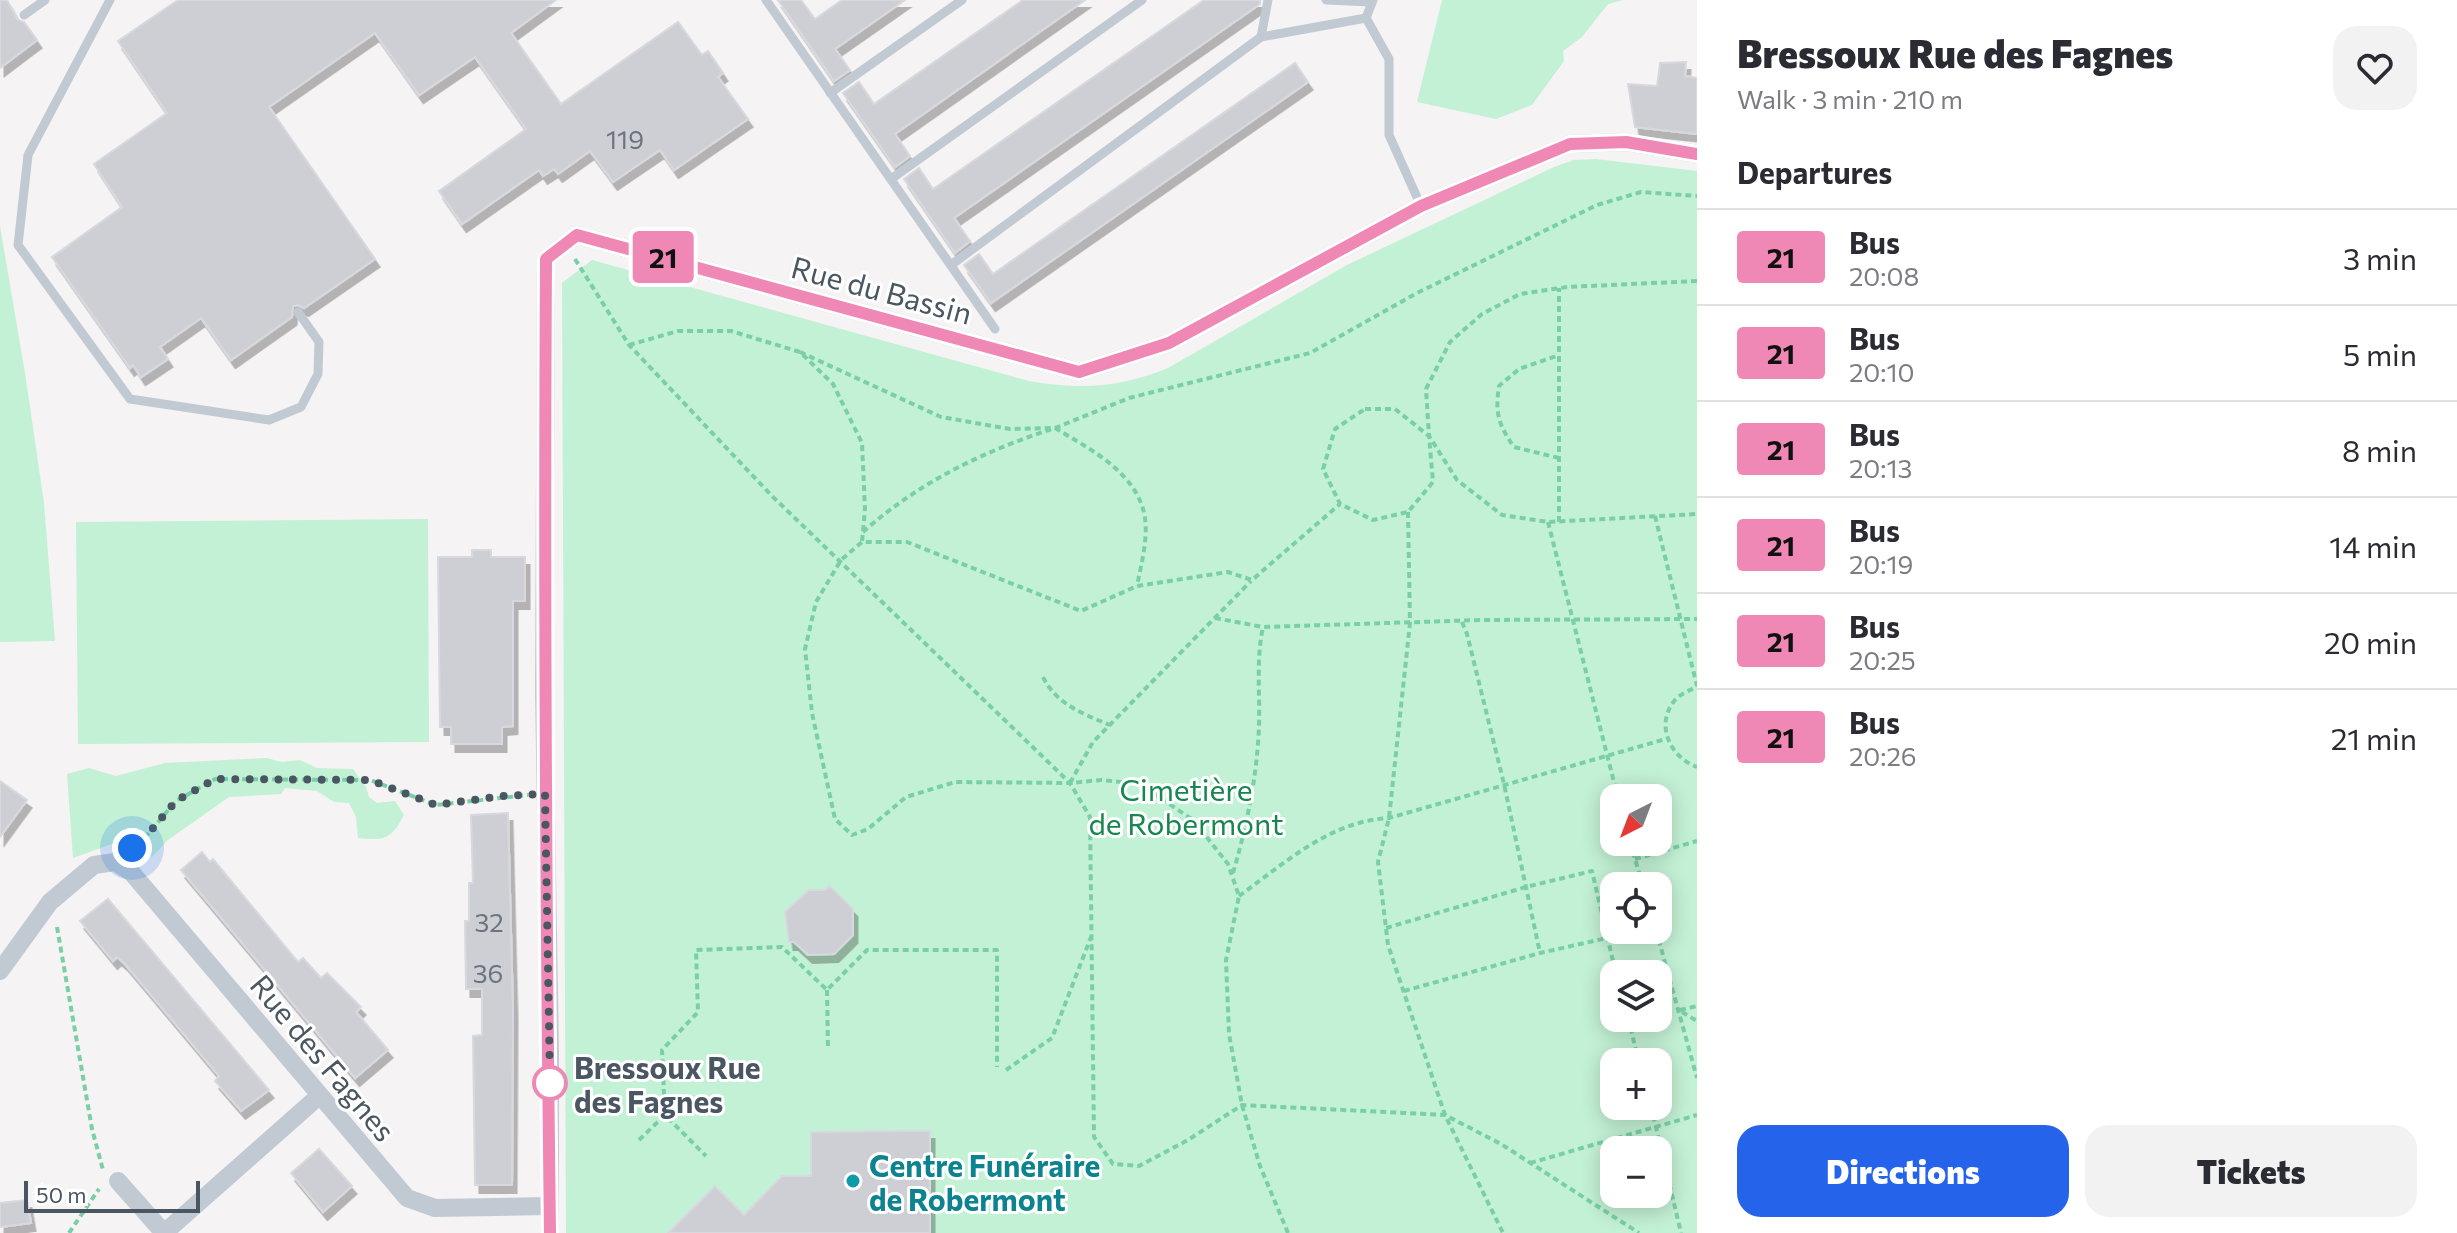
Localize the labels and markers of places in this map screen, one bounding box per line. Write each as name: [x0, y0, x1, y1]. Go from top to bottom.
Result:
place label: Bressoux Rue des Fagnes: [574, 1048, 761, 1119]
marker: Bressoux Rue des Fagnes: [533, 1066, 567, 1100]
place label: Centre Funéraire de Robermont: [869, 1146, 1100, 1217]
marker: Centre Funéraire de Robermont: [844, 1172, 862, 1190]

